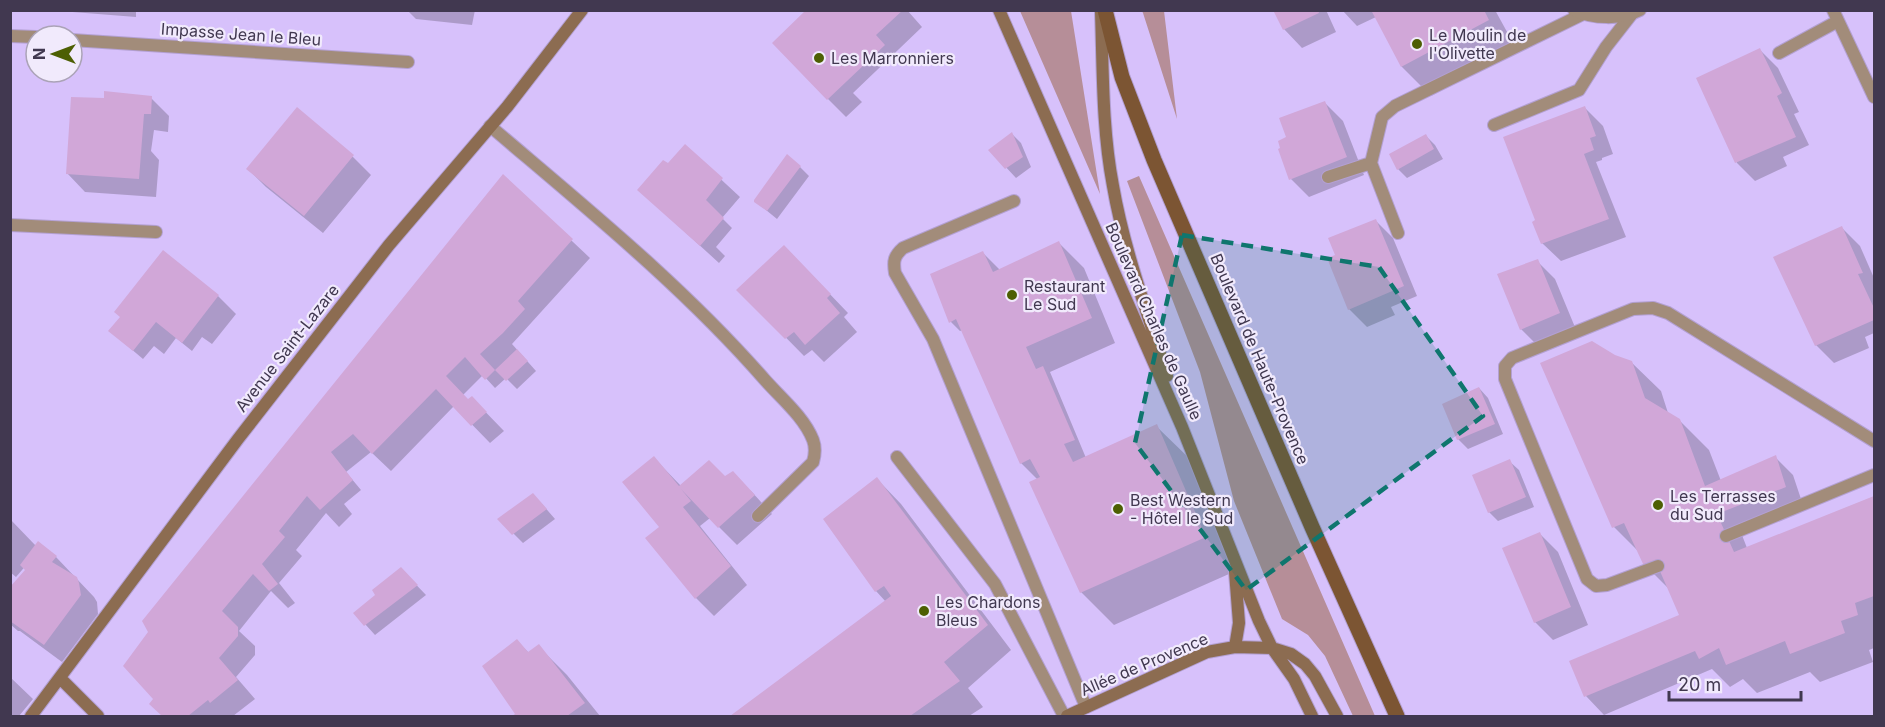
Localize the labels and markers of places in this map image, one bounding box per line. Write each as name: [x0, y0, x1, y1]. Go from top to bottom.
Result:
place label: Le Moulin de l'Olivette: [1429, 25, 1526, 63]
marker: Le Moulin de l'Olivette: [1410, 37, 1424, 51]
place label: Les Marronniers: [831, 48, 954, 68]
marker: Les Marronniers: [812, 51, 826, 65]
place label: Restaurant Le Sud: [1024, 276, 1105, 314]
marker: Restaurant Le Sud: [1005, 288, 1019, 302]
place label: Les Terrasses du Sud: [1670, 486, 1776, 524]
place label: Best Western - Hôtel le Sud: [1130, 490, 1233, 528]
marker: Les Terrasses du Sud: [1651, 498, 1665, 512]
marker: Best Western - Hôtel le Sud: [1111, 502, 1125, 516]
place label: Les Chardons Bleus: [936, 592, 1041, 630]
marker: Les Chardons Bleus: [917, 604, 931, 618]

